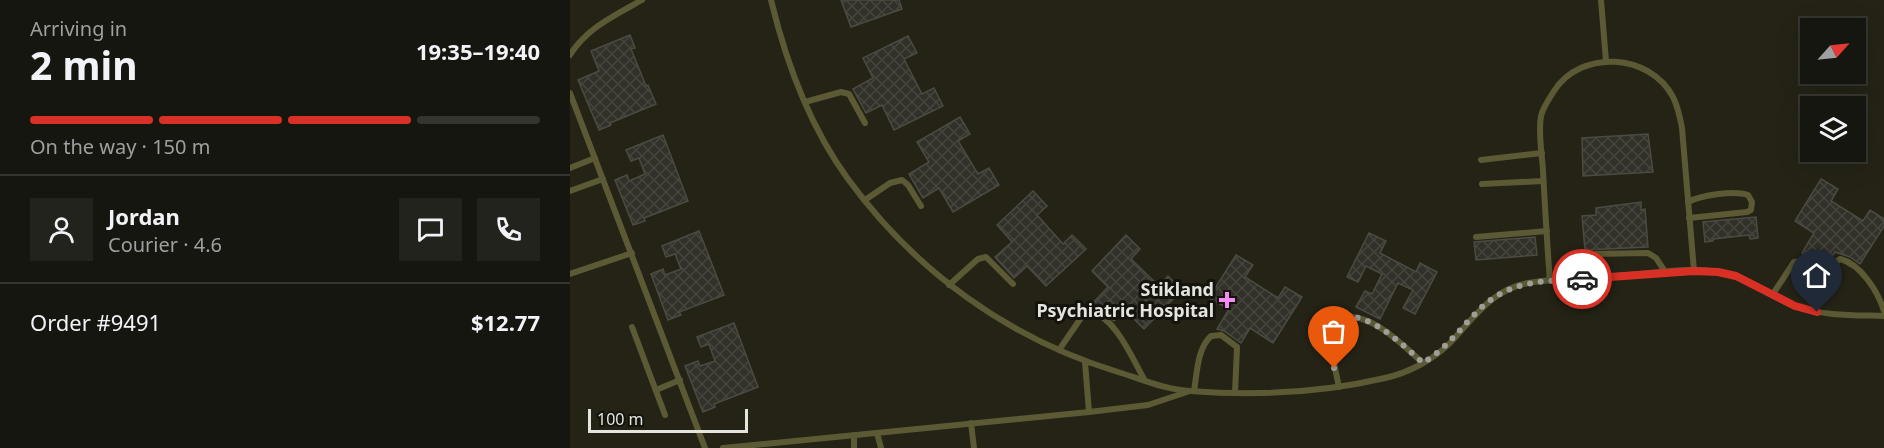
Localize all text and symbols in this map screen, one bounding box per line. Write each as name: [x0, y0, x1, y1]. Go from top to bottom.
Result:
text: Arriving in: [30, 15, 127, 42]
north arrow: [1800, 18, 1866, 84]
map controls: [1800, 18, 1866, 162]
text: 19:35–19:40: [416, 36, 540, 66]
text: 2 min: [30, 38, 137, 91]
button: layers: [1800, 96, 1866, 162]
text: On the way · 150 m: [30, 133, 210, 160]
button: person: [30, 198, 93, 261]
button: chat: [399, 198, 462, 261]
button: phone: [477, 198, 540, 261]
text: Jordan: [108, 201, 180, 231]
text: Courier · 4.6: [108, 231, 222, 258]
courier: [1552, 249, 1612, 309]
pin: [1791, 250, 1842, 312]
icon: home: [1800, 259, 1833, 292]
icon: car: [1566, 263, 1599, 296]
place label: Stikland Psychiatric Hospital: [1036, 277, 1214, 322]
marker: Stikland Psychiatric Hospital: [1218, 291, 1236, 309]
pin: [1308, 306, 1359, 368]
text: Order #9491: [30, 307, 161, 337]
text: $12.77: [471, 307, 540, 337]
icon: bag: [1317, 315, 1350, 348]
scale bar: [588, 406, 748, 434]
text: 100 m: [597, 408, 644, 430]

